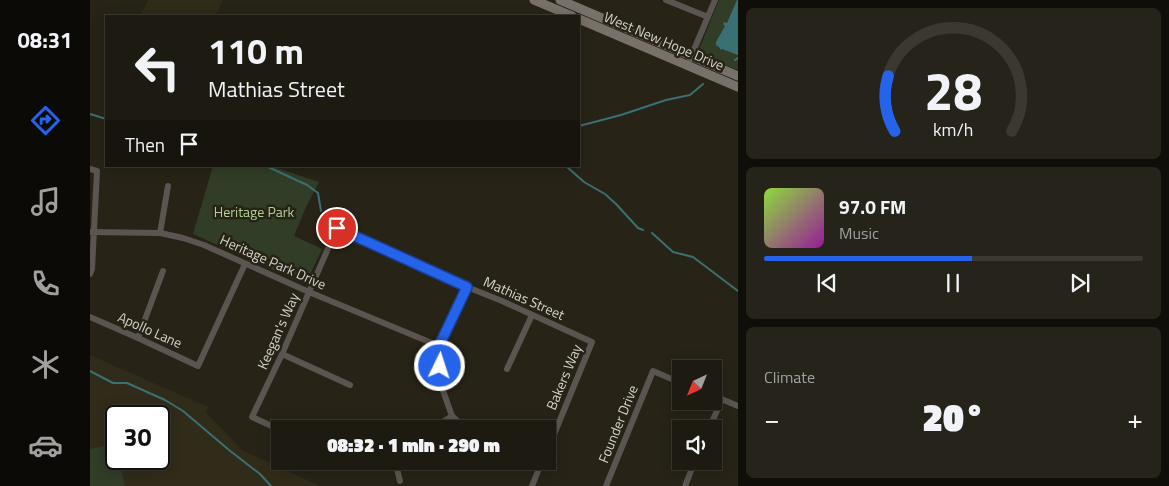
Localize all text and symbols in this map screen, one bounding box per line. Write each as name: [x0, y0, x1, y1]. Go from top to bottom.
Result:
street label: West New Hope Drive: [601, 6, 728, 75]
text: 08:31: [18, 23, 72, 57]
text: 110 m: [208, 24, 304, 78]
icon: left: [125, 35, 190, 100]
text: 28: [924, 51, 983, 130]
text: Mathias Street: [208, 72, 345, 106]
icon: directions: [28, 103, 63, 138]
text: km/h: [933, 116, 974, 143]
text: Then: [125, 130, 165, 159]
icon: arrive: [175, 130, 203, 158]
icon: music: [28, 184, 63, 219]
text: 97.0 FM: [839, 192, 906, 221]
park label: Heritage Park: [214, 201, 295, 222]
pin: [316, 207, 358, 249]
icon: arrive: [323, 214, 351, 242]
text: Music: [839, 221, 879, 245]
street label: Heritage Park Drive: [217, 229, 330, 294]
icon: phone: [28, 266, 63, 301]
icon: previous: [813, 269, 841, 297]
icon: pause: [939, 269, 967, 297]
icon: next: [1066, 269, 1094, 297]
street label: Mathias Street: [480, 270, 568, 325]
street label: Keegan's Way: [251, 289, 304, 372]
street label: Apollo Lane: [115, 306, 186, 353]
position arrow: [413, 339, 465, 391]
street label: Bakers Way: [540, 340, 587, 413]
icon: climate: [28, 347, 63, 382]
north arrow: [672, 360, 722, 410]
map controls: [672, 360, 722, 470]
text: Climate: [764, 365, 815, 389]
street label: Founder Drive: [592, 382, 643, 466]
text: 20°: [922, 388, 985, 446]
text: −: [764, 397, 780, 440]
text: +: [1127, 397, 1143, 440]
speed limit sign: 30: [105, 405, 170, 470]
button: sound: [672, 420, 722, 470]
icon: car: [28, 428, 63, 463]
text: 08:32 · 1 min · 290 m: [327, 430, 500, 459]

